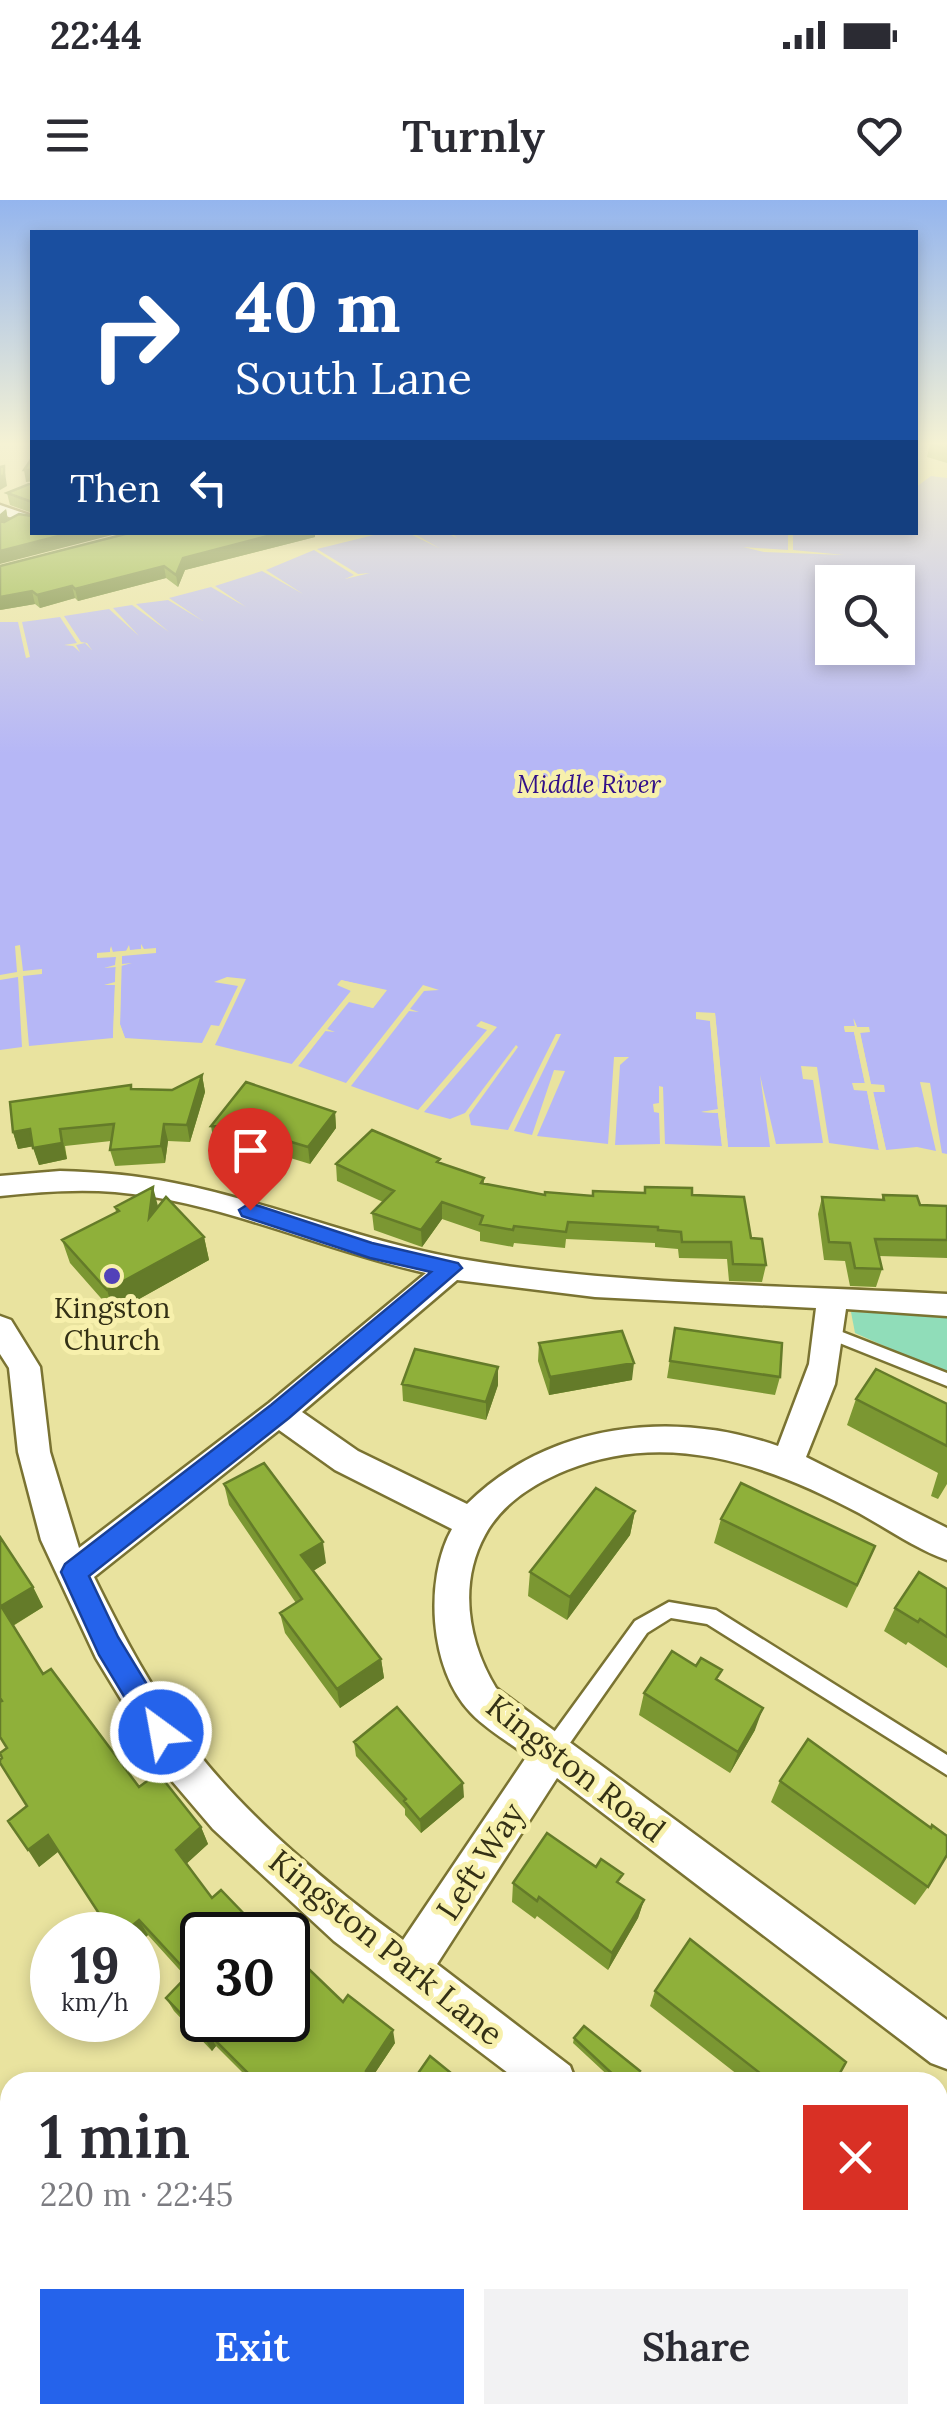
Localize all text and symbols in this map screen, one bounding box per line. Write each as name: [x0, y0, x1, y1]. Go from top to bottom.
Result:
text: 22:44: [50, 11, 142, 59]
text: Turnly: [402, 107, 545, 164]
icon: menu: [40, 108, 95, 163]
icon: heart: [852, 108, 907, 163]
text: 40 m: [235, 262, 401, 351]
icon: right: [70, 270, 200, 400]
text: South Lane: [235, 349, 472, 406]
icon: left: [181, 460, 236, 515]
text: Then: [70, 464, 161, 512]
map controls: [815, 565, 915, 665]
button: search: [815, 565, 915, 665]
water label: Middle River: [517, 768, 662, 800]
pin: [208, 1108, 293, 1211]
icon: arrive: [223, 1123, 278, 1178]
marker: Kingston Church: [101, 1265, 123, 1287]
place label: Kingston Church: [54, 1290, 170, 1358]
position arrow: [109, 1680, 213, 1784]
street label: Kingston Road: [478, 1685, 674, 1851]
street label: Left Way: [427, 1795, 533, 1927]
street label: Kingston Park Lane: [261, 1840, 511, 2054]
speed limit sign: 30: [180, 1912, 310, 2042]
text: 19: [70, 1933, 120, 1997]
text: km/h: [61, 1986, 129, 2018]
text: 1 min: [40, 2098, 190, 2174]
button: close: [803, 2105, 908, 2210]
text: 220 m · 22:45: [40, 2174, 233, 2215]
button: Exit: [40, 2289, 464, 2404]
button: Share: [484, 2289, 908, 2404]

